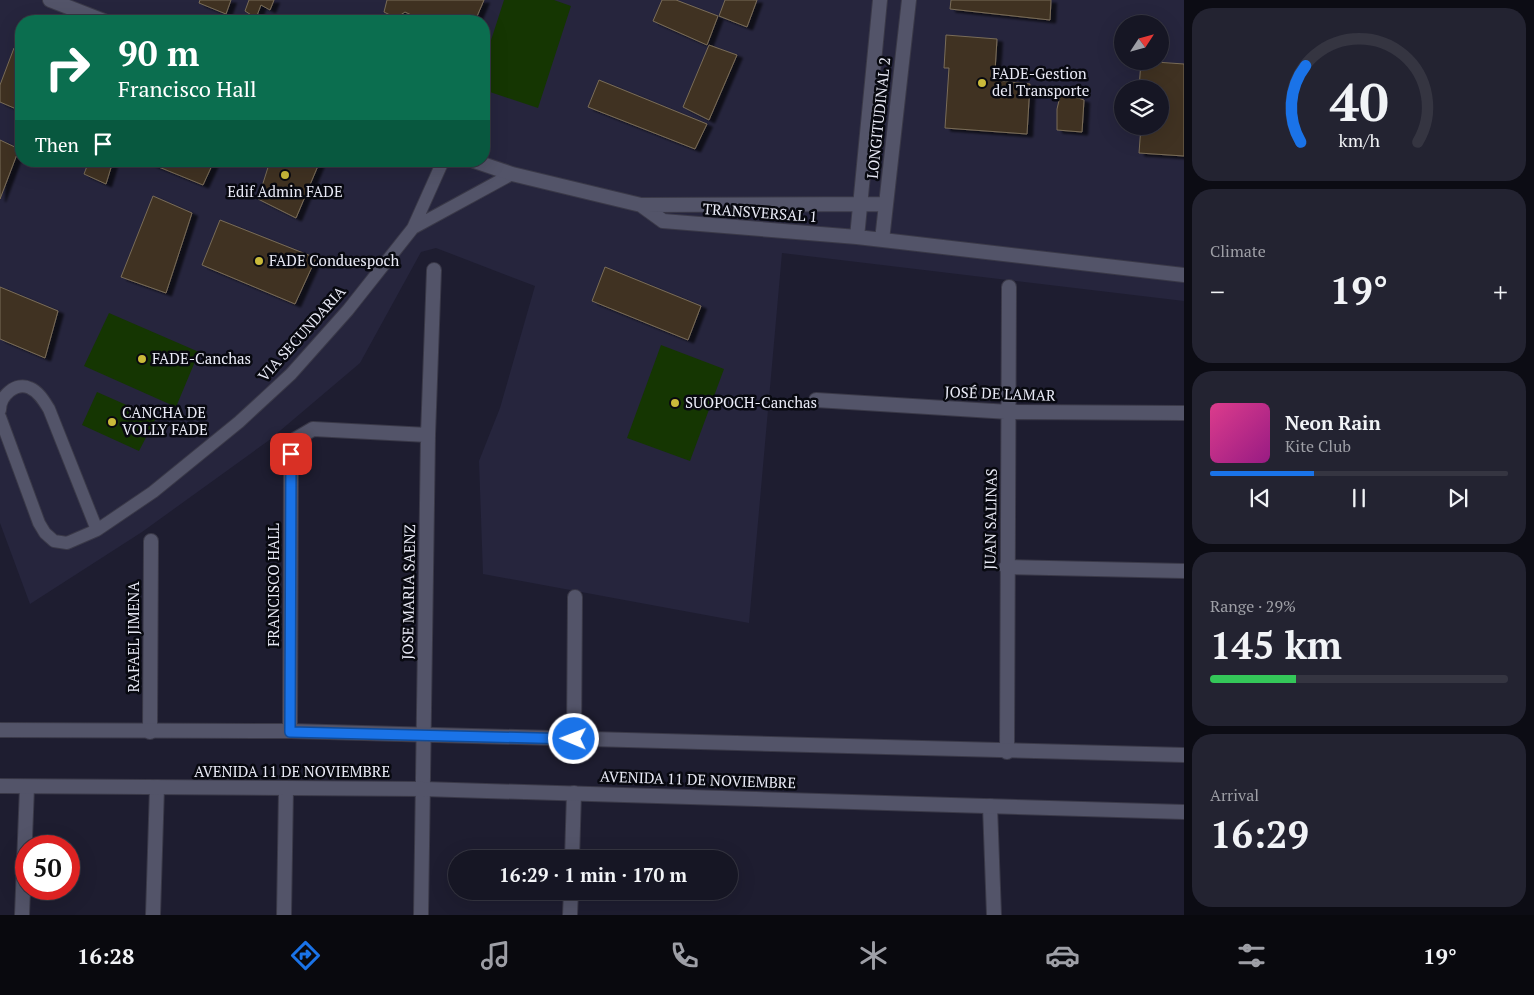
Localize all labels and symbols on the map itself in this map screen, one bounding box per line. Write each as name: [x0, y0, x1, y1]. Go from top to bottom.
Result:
north arrow: [1114, 15, 1169, 70]
street label: LONGITUDINAL 2: [862, 56, 894, 180]
place label: FADE-Gestion del Transporte: [992, 63, 1089, 100]
marker: FADE-Gestion del Transporte: [976, 77, 988, 89]
marker: Edif Admin FADE: [279, 169, 291, 181]
place label: Edif Admin FADE: [227, 181, 343, 201]
street label: TRANSVERSAL 1: [702, 198, 818, 226]
place label: FADE Conduespoch: [269, 250, 400, 270]
marker: FADE Conduespoch: [253, 255, 265, 267]
street label: VIA SECUNDARIA: [253, 281, 350, 385]
place label: FADE-Canchas: [152, 348, 251, 368]
marker: FADE-Canchas: [136, 353, 148, 365]
street label: JOSÉ DE LAMAR: [944, 381, 1056, 405]
place label: SUOPOCH-Canchas: [685, 392, 817, 412]
marker: SUOPOCH-Canchas: [669, 397, 681, 409]
place label: CANCHA DE VOLLY FADE: [122, 402, 208, 439]
marker: CANCHA DE VOLLY FADE: [106, 416, 118, 428]
pin: [270, 433, 312, 475]
street label: JUAN SALINAS: [979, 468, 1001, 570]
street label: FRANCISCO HALL: [263, 523, 283, 647]
street label: JOSE MARIA SAENZ: [397, 524, 419, 660]
street label: RAFAEL JIMENA: [123, 581, 143, 693]
position arrow: [547, 712, 599, 764]
street label: AVENIDA 11 DE NOVIEMBRE: [194, 761, 390, 781]
street label: AVENIDA 11 DE NOVIEMBRE: [600, 766, 796, 792]
speed limit sign: 50: [15, 835, 80, 900]

